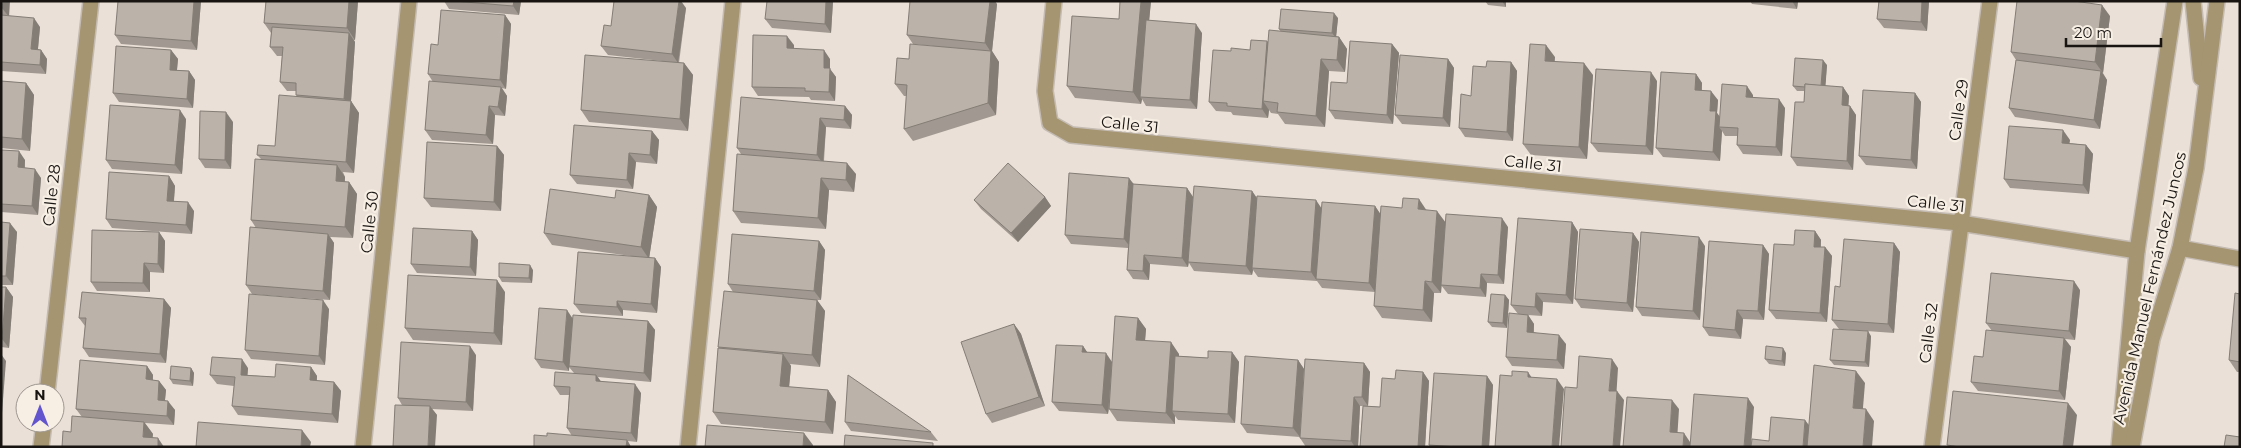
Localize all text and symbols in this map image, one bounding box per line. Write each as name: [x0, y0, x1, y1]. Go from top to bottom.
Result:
scale bar: [2066, 15, 2161, 47]
text: 20 m: [2074, 23, 2112, 42]
street label: Calle 29: [1945, 78, 1972, 142]
street label: Calle 31: [1100, 112, 1160, 137]
street label: Avenida Manuel Fernández Juncos: [2109, 150, 2190, 426]
street label: Calle 31: [1503, 151, 1563, 176]
street label: Calle 28: [39, 163, 64, 227]
street label: Calle 30: [357, 190, 382, 254]
street label: Calle 31: [1906, 191, 1966, 216]
street label: Calle 32: [1915, 302, 1942, 365]
north arrow: [15, 383, 65, 433]
text: N: [34, 386, 46, 404]

